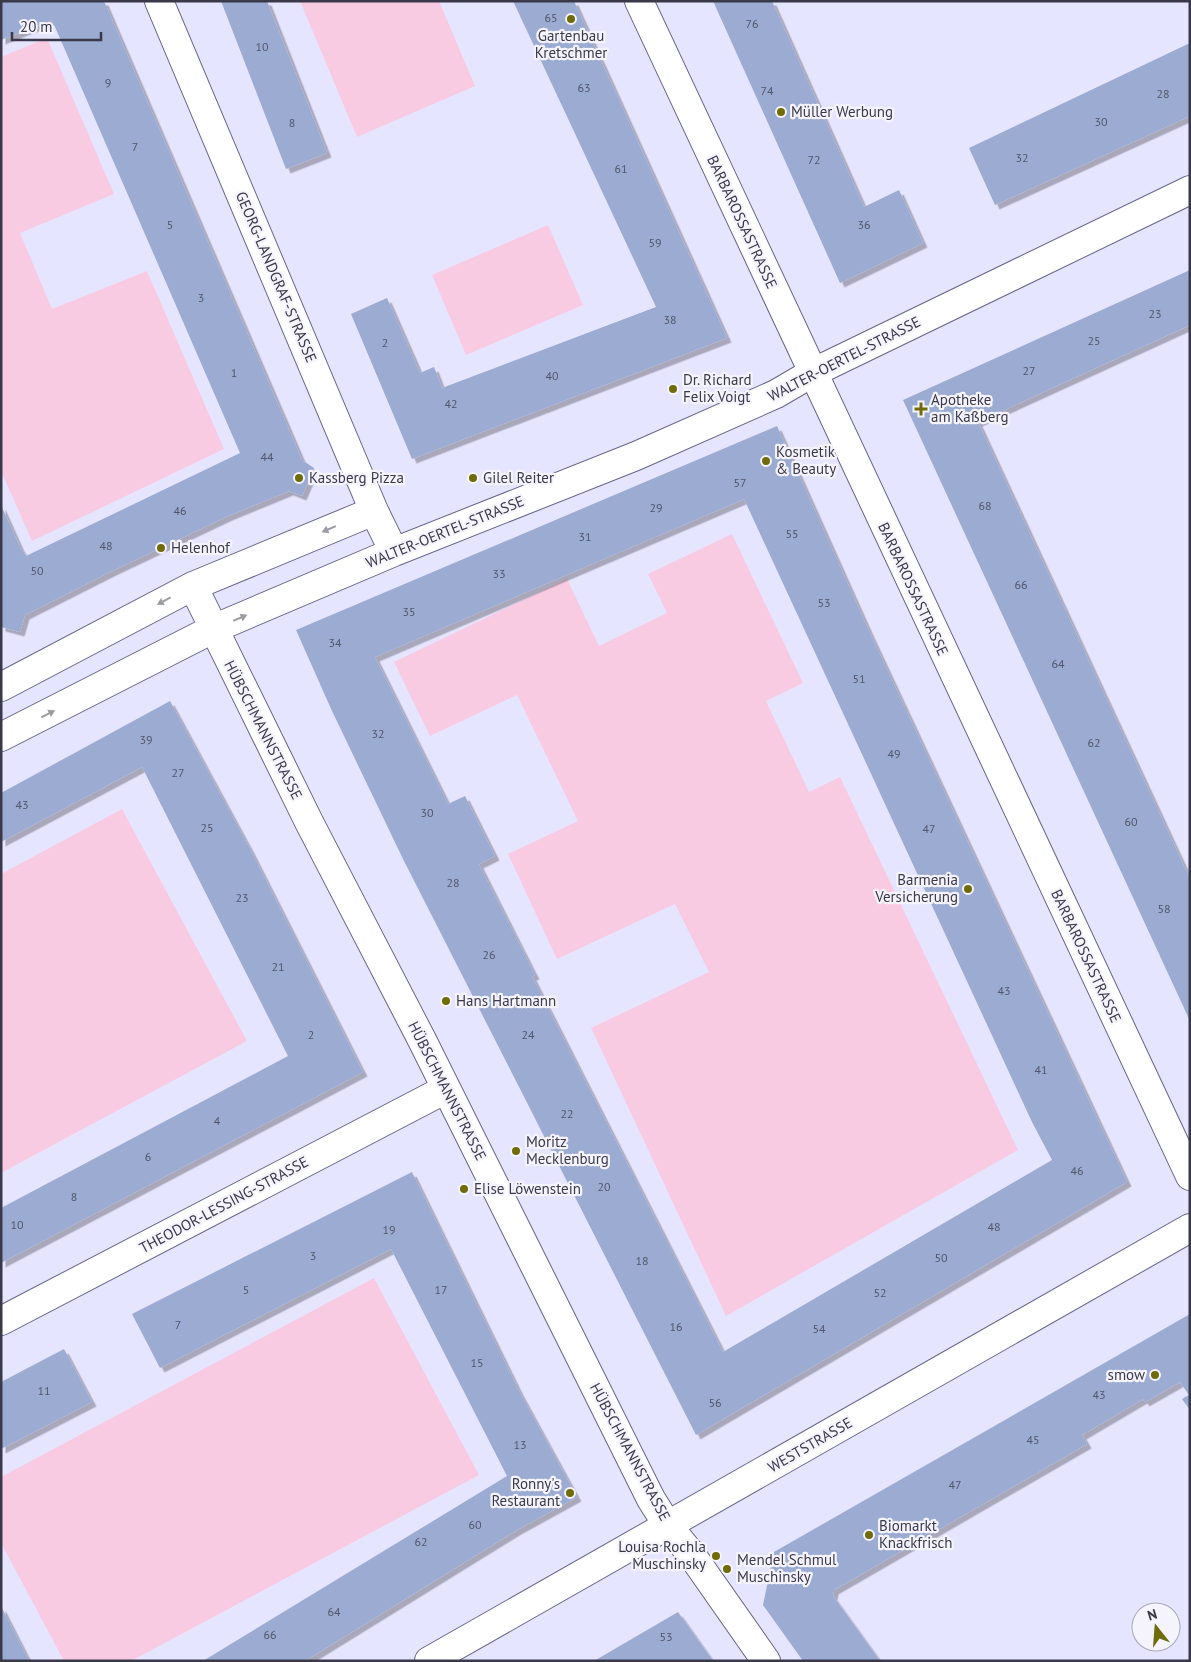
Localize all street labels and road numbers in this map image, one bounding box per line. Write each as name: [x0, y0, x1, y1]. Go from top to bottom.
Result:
street label: BARBAROSSASTRASSE: [703, 152, 782, 291]
street label: GEORG-LANDGRAF-STRASSE: [232, 188, 321, 365]
street label: WALTER-OERTEL-STRASSE: [764, 312, 923, 405]
street label: WALTER-OERTEL-STRASSE: [363, 491, 527, 572]
street label: BARBAROSSASTRASSE: [874, 519, 953, 658]
street label: HÜBSCHMANNSTRASSE: [220, 657, 307, 803]
street label: BARBAROSSASTRASSE: [1047, 886, 1126, 1025]
street label: HÜBSCHMANNSTRASSE: [404, 1018, 491, 1164]
street label: THEODOR-LESSING-STRASSE: [136, 1152, 312, 1257]
street label: HÜBSCHMANNSTRASSE: [586, 1379, 675, 1524]
street label: WESTSTRASSE: [764, 1413, 855, 1476]

